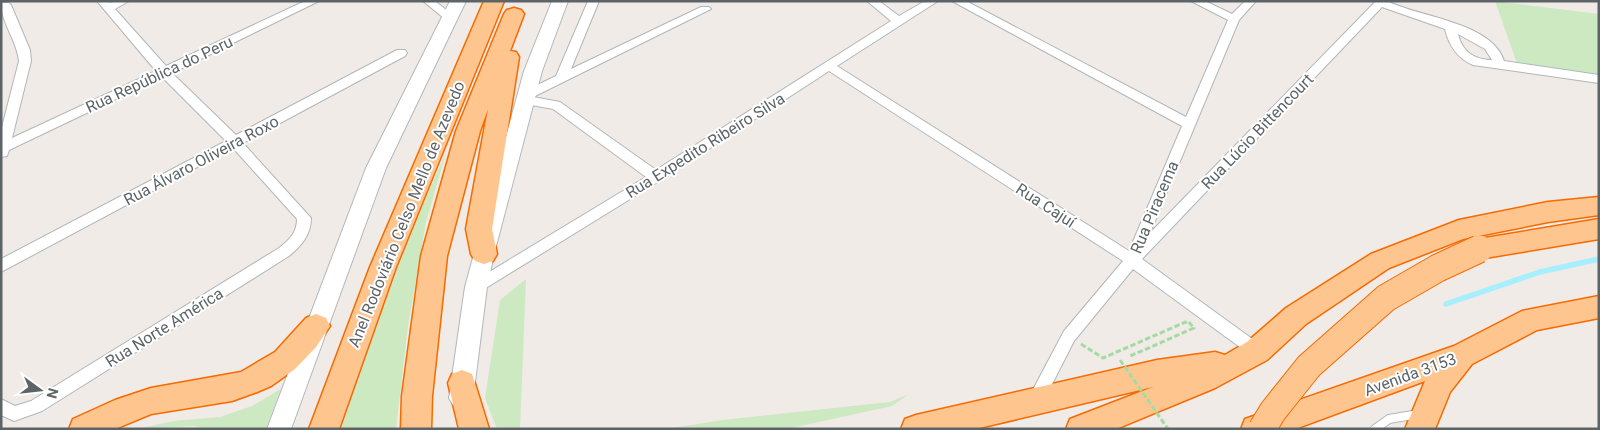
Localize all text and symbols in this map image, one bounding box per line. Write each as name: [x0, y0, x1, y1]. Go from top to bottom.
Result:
street label: Rua República do Peru: [83, 32, 236, 117]
street label: Rua Lúcio Bittencourt: [1197, 70, 1317, 193]
street label: Anel Rodoviário Celso Mello de Azevedo: [344, 78, 469, 350]
street label: Rua Expedito Ribeiro Silva: [622, 89, 788, 202]
street label: Rua Álvaro Oliveira Roxo: [121, 112, 282, 209]
street label: Rua Piracema: [1126, 158, 1182, 256]
street label: Rua Cajuí: [1012, 179, 1080, 232]
street label: Rua Norte América: [102, 284, 226, 371]
street label: Avenida 3153: [1362, 349, 1459, 400]
north arrow: [15, 365, 65, 415]
text: N: [44, 387, 62, 400]

